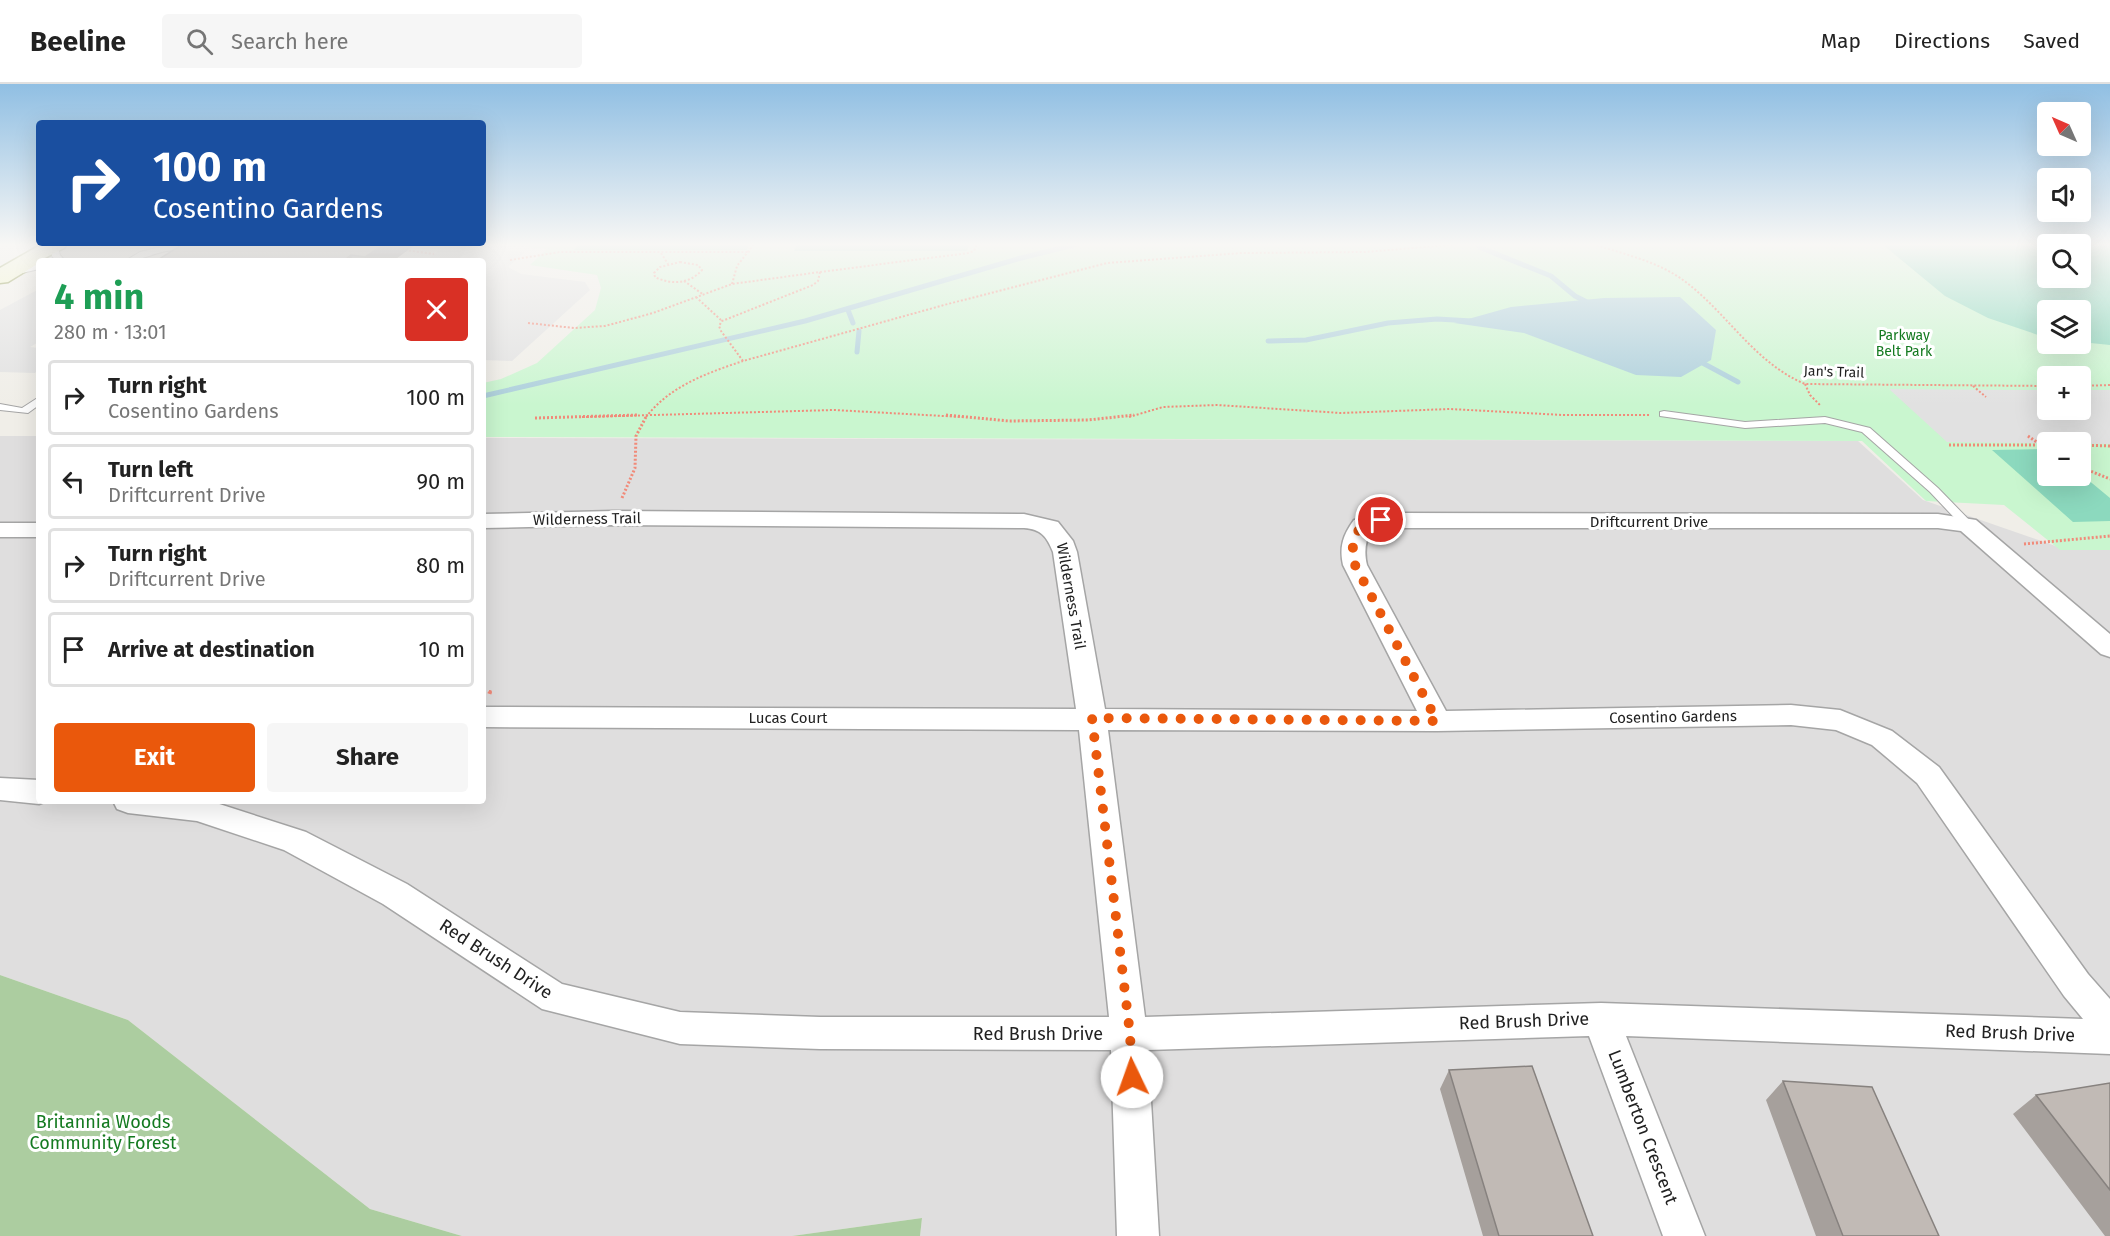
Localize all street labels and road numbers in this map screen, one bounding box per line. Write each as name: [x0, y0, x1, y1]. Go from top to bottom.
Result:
street label: Jan's Trail: [1803, 362, 1865, 382]
street label: Wilderness Trail: [533, 509, 642, 529]
street label: Driftcurrent Drive: [1590, 513, 1708, 531]
street label: Wilderness Trail: [1053, 541, 1089, 651]
street label: Cosentino Gardens: [1609, 707, 1737, 727]
street label: Lucas Court: [749, 709, 828, 727]
street label: Red Brush Drive: [435, 914, 557, 1004]
street label: Red Brush Drive: [1459, 1008, 1589, 1034]
street label: Red Brush Drive: [1945, 1020, 2075, 1046]
street label: Red Brush Drive: [973, 1023, 1103, 1045]
street label: Lumberton Crescent: [1603, 1047, 1683, 1208]

